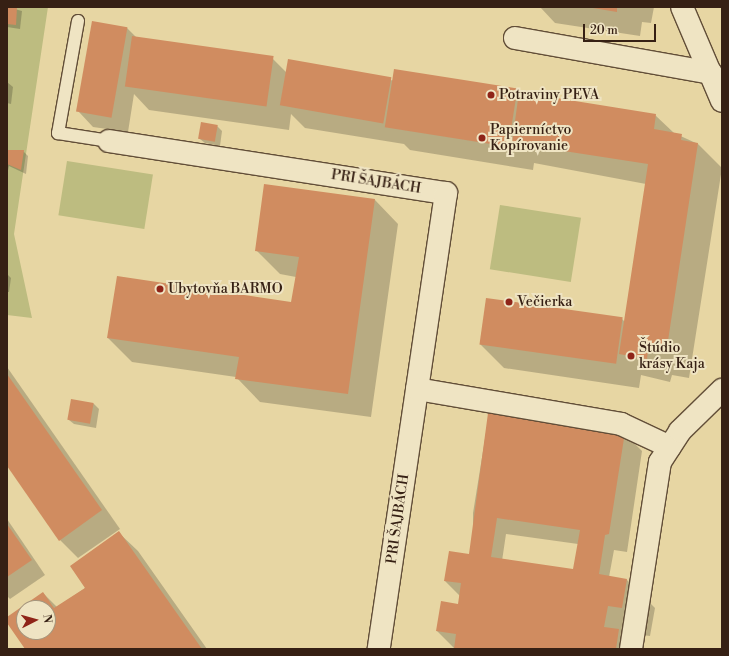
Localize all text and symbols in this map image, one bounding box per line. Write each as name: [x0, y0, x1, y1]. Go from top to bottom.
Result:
scale bar: [585, 16, 658, 42]
text: 20 m: [590, 23, 618, 38]
place label: Potraviny PEVA: [499, 87, 599, 103]
marker: Potraviny PEVA: [486, 90, 496, 100]
place label: Papierníctvo Kopírovanie: [490, 122, 571, 154]
marker: Papierníctvo Kopírovanie: [477, 133, 487, 143]
street label: PRI ŠAJBÁCH: [330, 167, 422, 197]
place label: Ubytovňa BARMO: [168, 281, 283, 297]
marker: Ubytovňa BARMO: [155, 284, 165, 294]
place label: Večierka: [517, 294, 572, 310]
marker: Večierka: [504, 297, 514, 307]
place label: Štúdio krásy Kaja: [639, 340, 705, 372]
marker: Štúdio krásy Kaja: [626, 351, 636, 361]
street label: PRI ŠAJBÁCH: [383, 473, 413, 565]
north arrow: [16, 600, 56, 640]
text: N: [40, 614, 54, 624]

